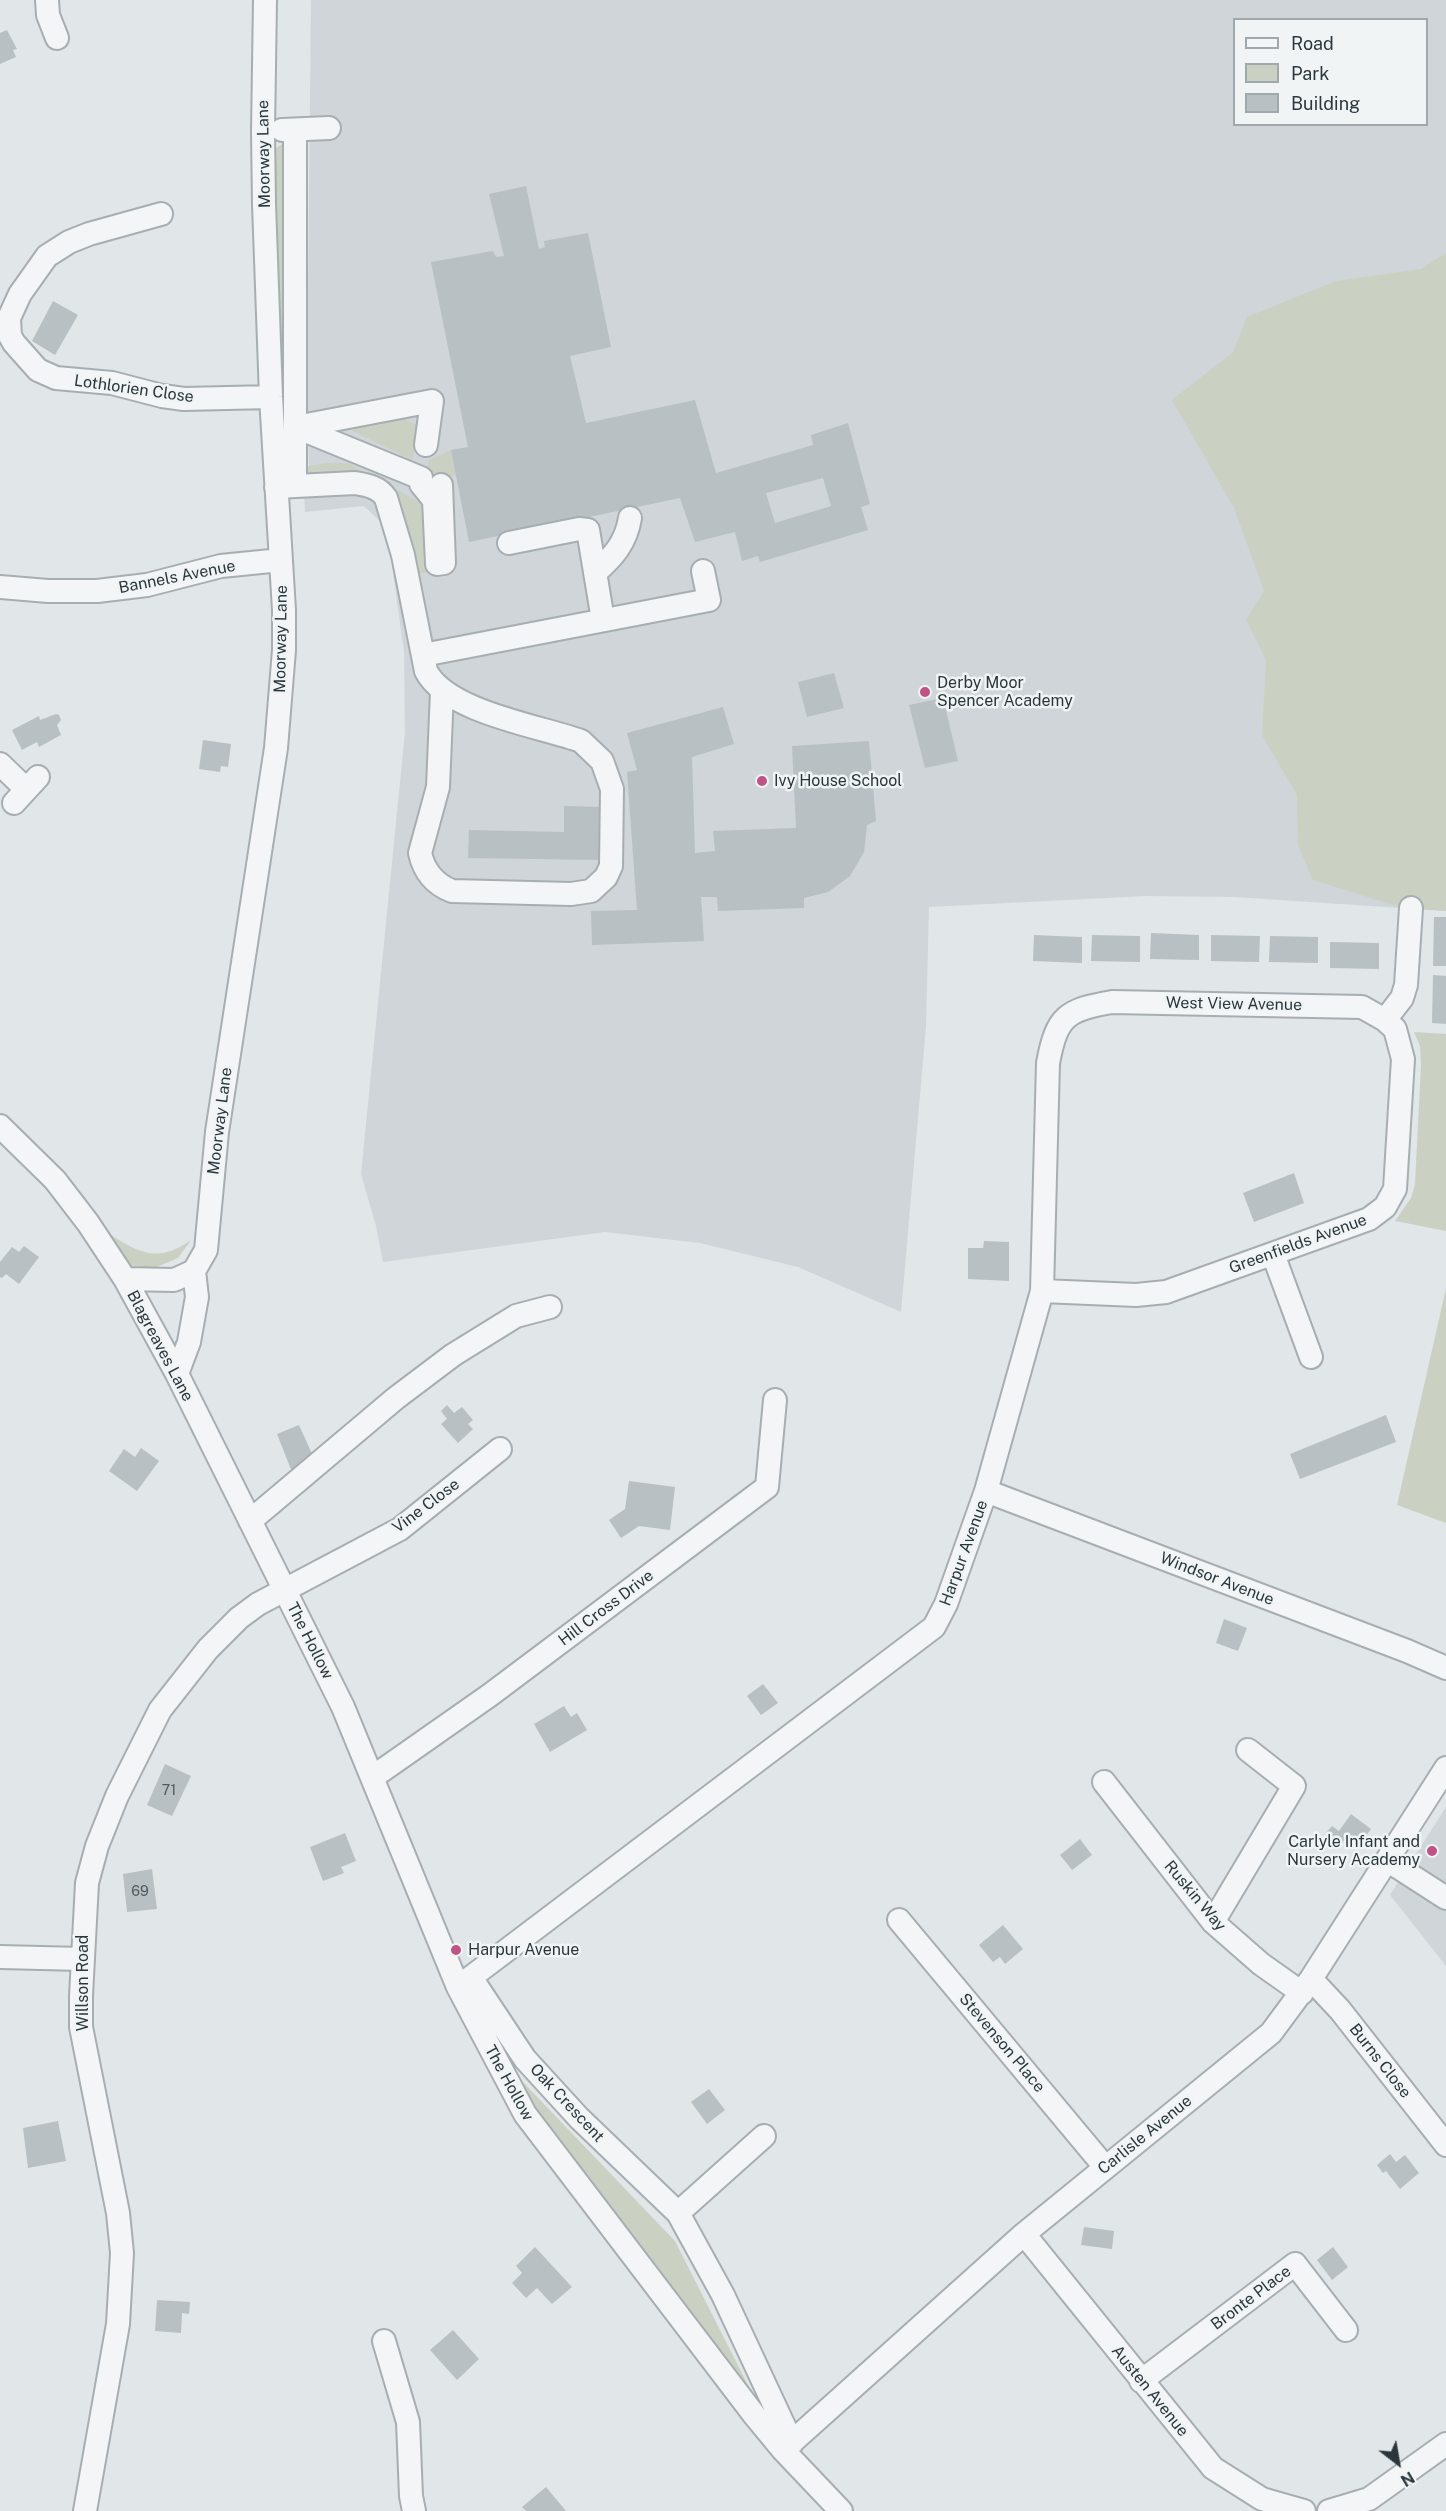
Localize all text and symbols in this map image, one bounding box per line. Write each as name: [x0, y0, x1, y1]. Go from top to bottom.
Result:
legend: [1233, 18, 1428, 126]
text: Road: [1291, 33, 1334, 54]
text: Park: [1291, 63, 1329, 84]
text: Building: [1291, 93, 1360, 114]
street label: Moorway Lane: [253, 100, 275, 208]
street label: Lothlorien Close: [73, 371, 195, 407]
street label: Bannels Avenue: [117, 556, 237, 598]
street label: Moorway Lane: [270, 585, 292, 693]
place label: Derby Moor Spencer Academy: [937, 673, 1073, 711]
marker: Derby Moor Spencer Academy: [918, 685, 932, 699]
place label: Ivy House School: [774, 771, 902, 791]
marker: Ivy House School: [755, 774, 769, 788]
street label: West View Avenue: [1166, 993, 1302, 1015]
street label: Moorway Lane: [204, 1066, 236, 1176]
street label: Greenfields Avenue: [1227, 1210, 1369, 1278]
street label: Blagreaves Lane: [123, 1287, 197, 1405]
street label: Vine Close: [389, 1475, 463, 1537]
street label: Harpur Avenue: [936, 1497, 992, 1609]
street label: Windsor Avenue: [1157, 1548, 1277, 1610]
street label: Hill Cross Drive: [555, 1566, 657, 1650]
street label: The Hollow: [283, 1600, 337, 1682]
house number: 71: [162, 1783, 176, 1799]
place label: Carlyle Infant and Nursery Academy: [1287, 1832, 1420, 1870]
marker: Carlyle Infant and Nursery Academy: [1425, 1844, 1439, 1858]
street label: Ruskin Way: [1160, 1857, 1230, 1935]
house number: 69: [131, 1884, 149, 1900]
street label: Willson Road: [73, 1935, 93, 2031]
place label: Harpur Avenue: [468, 1940, 579, 1960]
marker: Harpur Avenue: [449, 1943, 463, 1957]
street label: Stevenson Place: [955, 1990, 1049, 2096]
street label: Burns Close: [1345, 2020, 1415, 2102]
street label: The Hollow: [480, 2042, 538, 2124]
street label: Oak Crescent: [526, 2060, 608, 2146]
street label: Carlisle Avenue: [1094, 2091, 1196, 2179]
street label: Bronte Place: [1207, 2262, 1295, 2334]
street label: Austen Avenue: [1107, 2342, 1193, 2440]
north arrow: [1368, 2433, 1428, 2493]
text: N: [1397, 2467, 1418, 2490]

